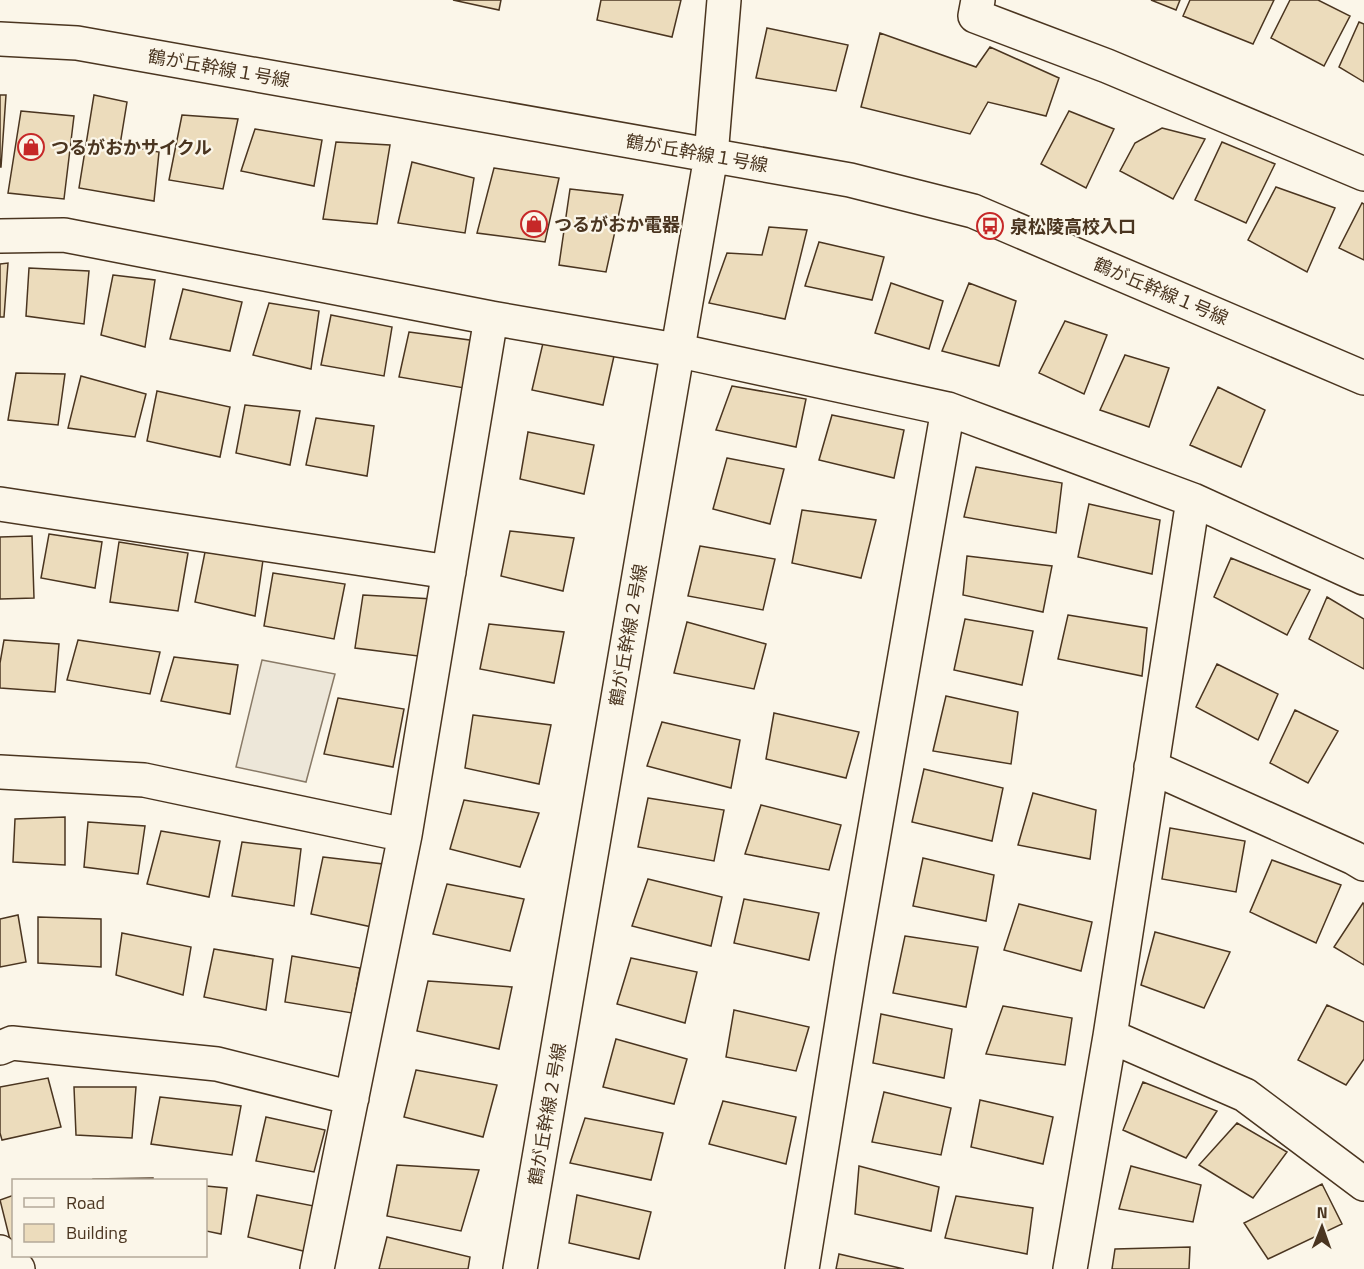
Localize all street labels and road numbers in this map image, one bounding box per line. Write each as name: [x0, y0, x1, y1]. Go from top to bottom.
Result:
street label: 鶴が丘幹線１号線: [146, 42, 292, 94]
street label: 鶴が丘幹線１号線: [624, 127, 770, 179]
street label: 鶴が丘幹線１号線: [1089, 250, 1233, 332]
street label: 鶴が丘幹線２号線: [602, 562, 654, 708]
street label: 鶴が丘幹線２号線: [521, 1041, 573, 1187]

